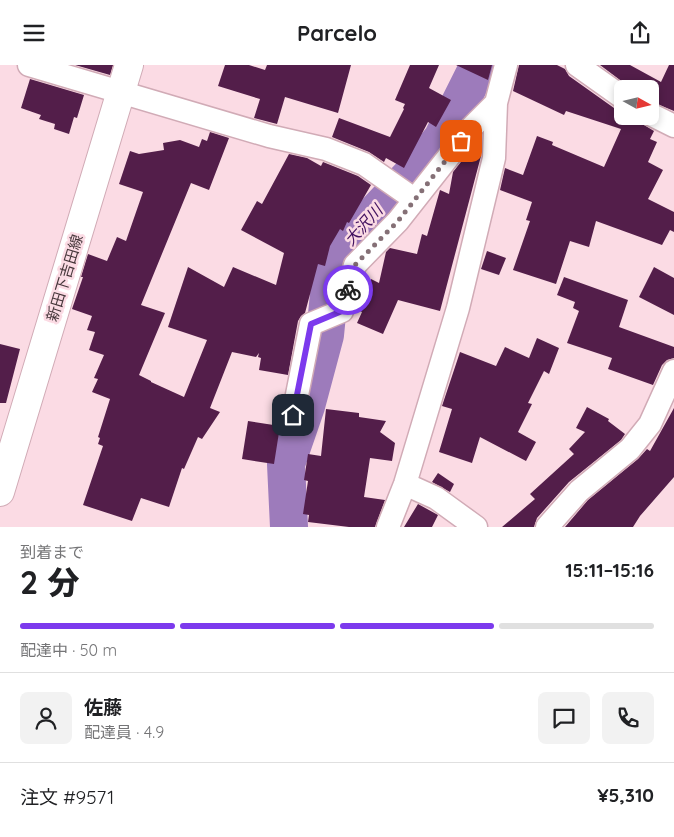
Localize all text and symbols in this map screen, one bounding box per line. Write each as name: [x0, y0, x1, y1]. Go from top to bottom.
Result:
icon: menu: [20, 19, 48, 47]
text: Parcelo: [297, 19, 377, 47]
icon: share: [626, 19, 654, 47]
north arrow: [614, 80, 659, 125]
map controls: [614, 80, 659, 125]
pin: [440, 120, 482, 162]
icon: bag: [447, 127, 475, 155]
water label: 大沢川: [340, 199, 388, 250]
street label: 新田下吉田線: [42, 232, 87, 324]
courier: [323, 265, 373, 315]
icon: bike: [334, 276, 362, 304]
pin: [272, 394, 314, 436]
icon: home: [279, 401, 307, 429]
text: 到着まで: [20, 542, 84, 562]
text: 15:11–15:16: [565, 558, 654, 582]
text: 2 分: [20, 562, 79, 602]
text: 配達中 · 50 m: [20, 640, 117, 660]
button: person: [20, 692, 72, 744]
button: chat: [538, 692, 590, 744]
button: phone: [602, 692, 654, 744]
text: 佐藤: [84, 695, 122, 719]
text: 配達員 · 4.9: [84, 722, 164, 742]
text: ¥5,310: [597, 783, 654, 807]
text: 注文 #9571: [20, 785, 114, 809]

